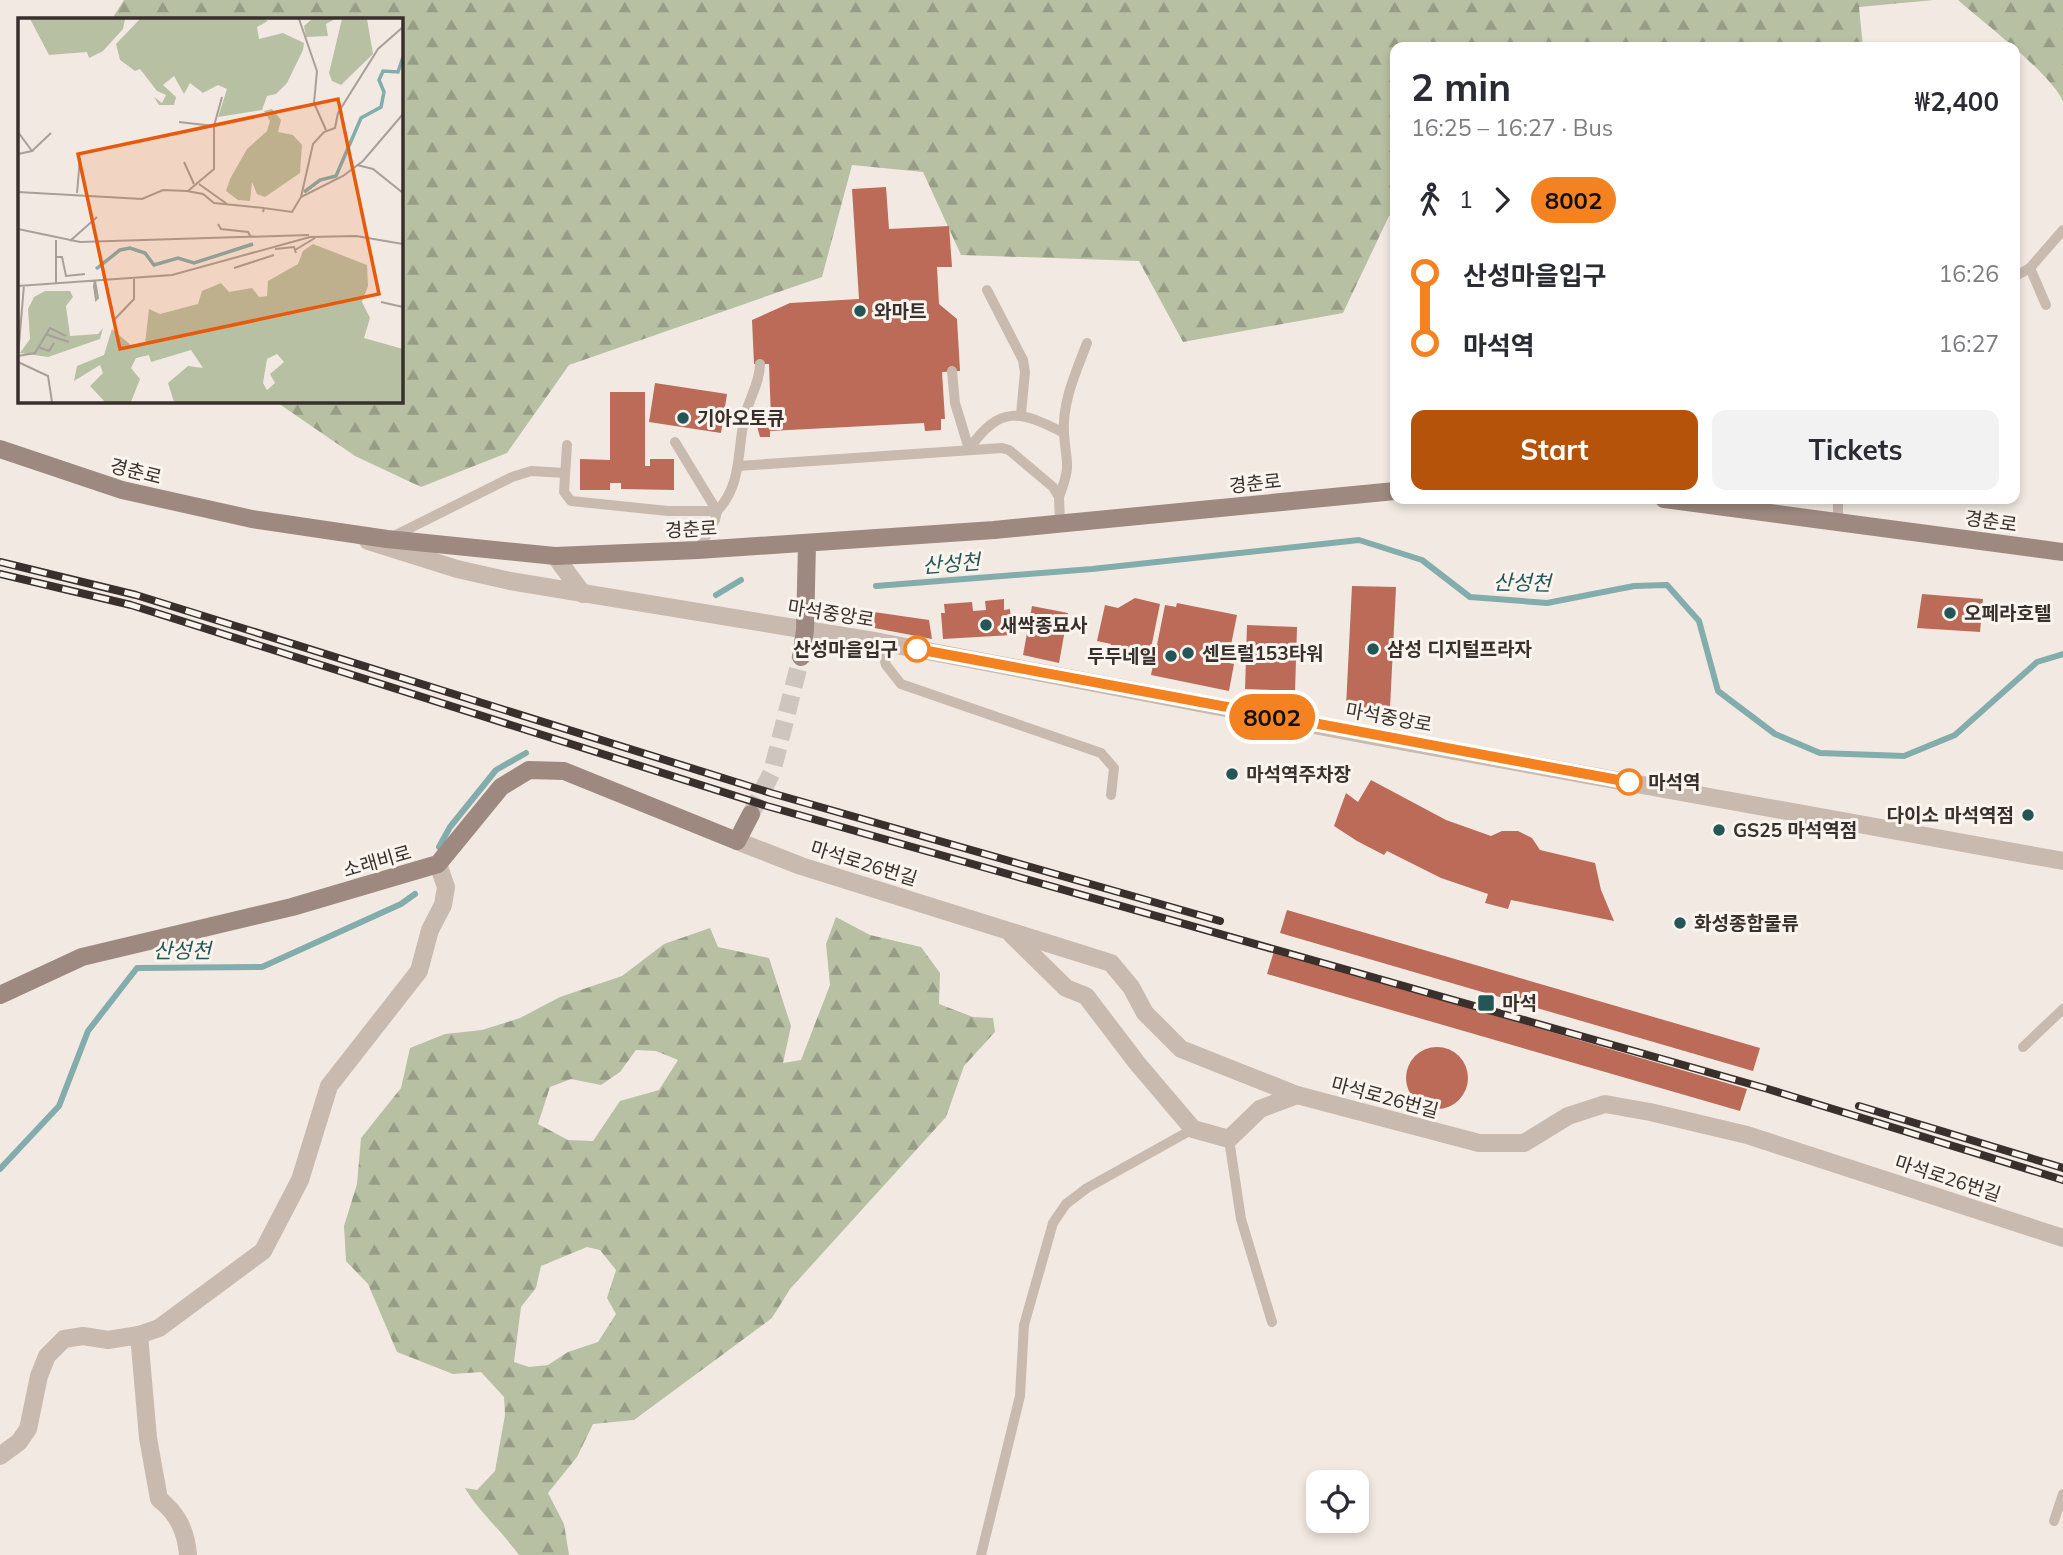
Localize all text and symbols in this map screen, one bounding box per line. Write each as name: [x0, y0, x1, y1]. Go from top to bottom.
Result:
inset map: [18, 18, 402, 402]
text: 2 min: [1411, 63, 1511, 111]
text: ₩2,400: [1915, 85, 1999, 118]
text: 16:25 – 16:27 · Bus: [1411, 113, 1613, 142]
icon: walk: [1411, 181, 1449, 219]
icon: forward: [1483, 181, 1521, 219]
text: 1: [1459, 185, 1473, 214]
text: 8002: [1545, 185, 1602, 215]
text: 산성마을입구: [1463, 259, 1607, 292]
text: 16:26: [1939, 259, 1999, 288]
place label: 와마트: [874, 299, 926, 323]
marker: 와마트: [852, 303, 868, 319]
text: 마석역: [1463, 329, 1535, 362]
text: 16:27: [1939, 329, 1999, 358]
place label: 기아오토큐: [697, 406, 784, 430]
marker: 기아오토큐: [675, 410, 691, 426]
button: Start: [1411, 410, 1698, 490]
button: Tickets: [1712, 410, 1999, 490]
street label: 경춘로: [108, 453, 164, 489]
street label: 경춘로: [1228, 468, 1282, 498]
street label: 경춘로: [1963, 505, 2019, 537]
street label: 경춘로: [664, 516, 718, 542]
water label: 산성천: [921, 548, 983, 578]
water label: 산성천: [1493, 568, 1554, 596]
street label: 마석중앙로: [786, 594, 876, 632]
place label: 오페라호텔: [1964, 601, 2051, 625]
marker: 오페라호텔: [1942, 605, 1958, 621]
place label: 새싹종묘사: [1000, 613, 1088, 637]
marker: 새싹종묘사: [978, 617, 994, 633]
marker: 산성마을입구: [904, 636, 930, 662]
place label: 산성마을입구: [793, 637, 898, 661]
place label: 삼성 디지털프라자: [1387, 637, 1533, 661]
place label: 센트럴153타워: [1202, 641, 1324, 665]
marker: 삼성 디지털프라자: [1365, 641, 1381, 657]
place label: 두두네일: [1087, 644, 1157, 668]
marker: 센트럴153타워: [1180, 645, 1196, 661]
marker: 두두네일: [1163, 648, 1179, 664]
line badge: 8002: [1223, 694, 1321, 740]
street label: 마석중앙로: [1344, 698, 1434, 736]
text: 8002: [1243, 702, 1301, 732]
place label: 마석역주차장: [1246, 762, 1351, 786]
marker: 마석역주차장: [1224, 766, 1240, 782]
marker: 마석역: [1616, 769, 1642, 795]
place label: 마석역: [1648, 770, 1700, 794]
place label: 다이소 마석역점: [1886, 803, 2014, 827]
marker: 다이소 마석역점: [2020, 807, 2036, 823]
place label: GS25 마석역점: [1733, 818, 1857, 842]
marker: GS25 마석역점: [1711, 822, 1727, 838]
street label: 마석로26번길: [808, 835, 920, 891]
street label: 소래비로: [340, 840, 414, 882]
place label: 화성종합물류: [1694, 911, 1799, 935]
marker: 화성종합물류: [1672, 915, 1688, 931]
water label: 산성천: [153, 937, 214, 963]
place label: 마석: [1502, 991, 1537, 1015]
marker: 마석: [1476, 993, 1496, 1013]
street label: 마석로26번길: [1329, 1071, 1441, 1123]
street label: 마석로26번길: [1892, 1150, 2004, 1206]
map controls: [1306, 1470, 1369, 1533]
button: locate: [1306, 1470, 1369, 1533]

